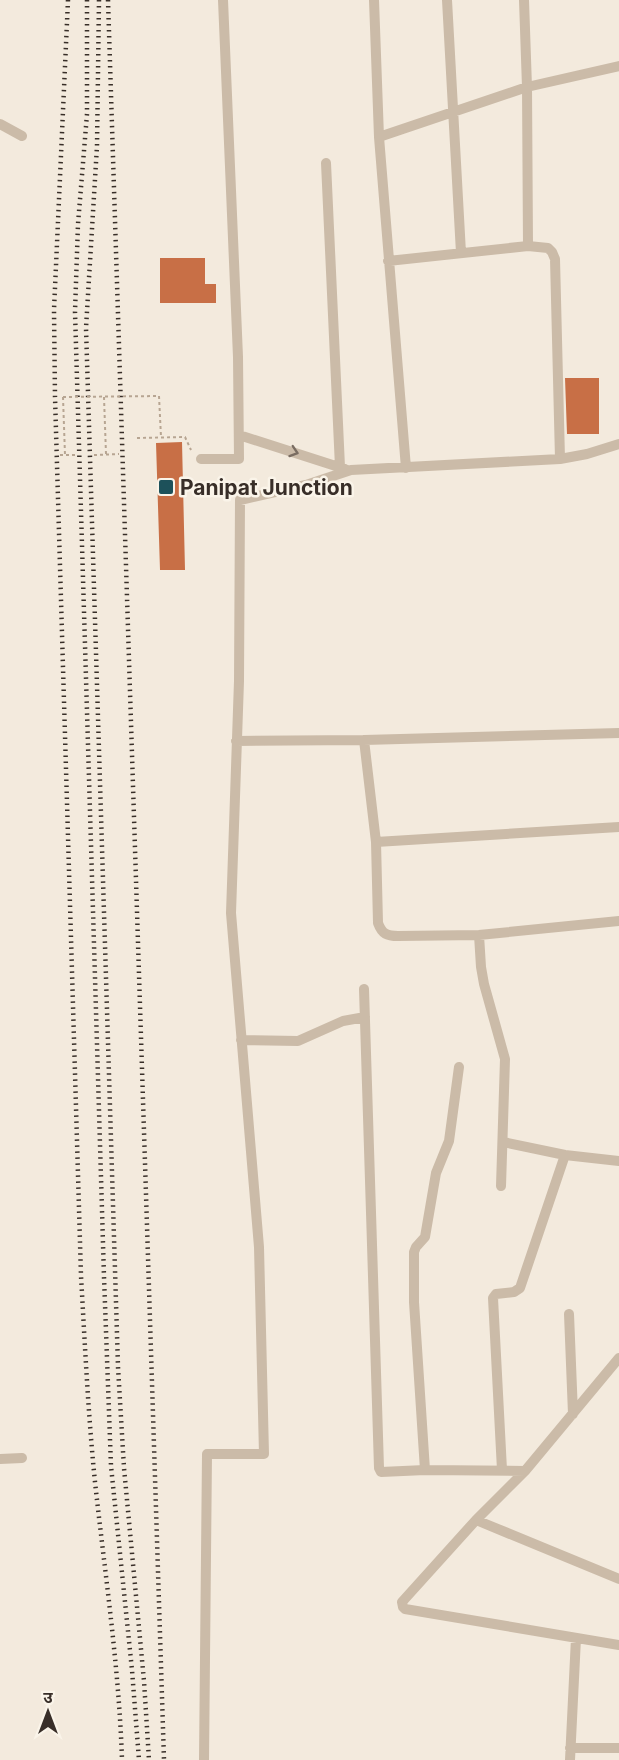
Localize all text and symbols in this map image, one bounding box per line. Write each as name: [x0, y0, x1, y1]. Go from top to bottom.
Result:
one-way arrow: [288, 445, 299, 457]
place label: Panipat Junction: [180, 475, 353, 500]
marker: Panipat Junction: [157, 478, 175, 496]
north arrow: [18, 1682, 78, 1742]
text: उ: [43, 1687, 53, 1707]

